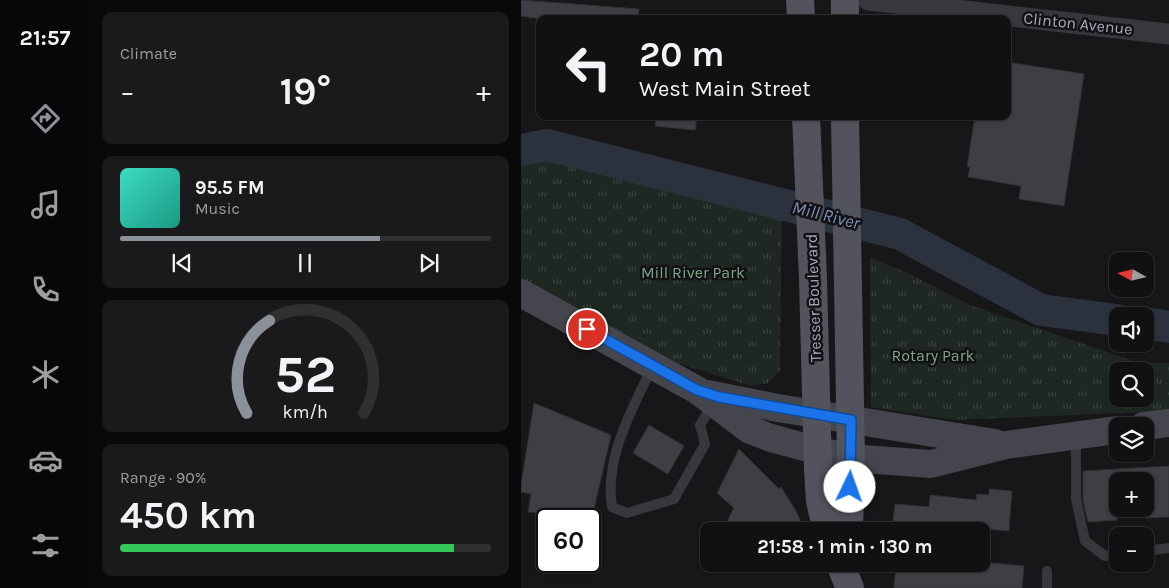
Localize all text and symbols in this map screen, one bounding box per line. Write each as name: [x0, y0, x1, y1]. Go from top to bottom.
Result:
street label: Clinton Avenue: [1022, 8, 1133, 39]
text: 21:57: [20, 25, 70, 51]
text: 20 m: [639, 34, 724, 75]
icon: left: [556, 35, 621, 100]
text: Climate: [120, 44, 177, 63]
text: 19°: [280, 69, 331, 114]
text: −: [120, 75, 135, 108]
text: +: [476, 75, 491, 108]
text: West Main Street: [639, 76, 811, 102]
icon: directions: [28, 101, 63, 136]
text: 95.5 FM: [195, 177, 265, 199]
icon: music: [28, 187, 63, 222]
water label: Mill River: [790, 196, 863, 234]
text: Music: [195, 199, 240, 218]
street label: Tresser Boulevard: [802, 233, 825, 363]
icon: previous: [168, 249, 196, 277]
icon: pause: [291, 249, 319, 277]
icon: next: [415, 249, 443, 277]
north arrow: [1109, 252, 1153, 298]
map controls: [1109, 252, 1154, 572]
park label: Mill River Park: [641, 263, 745, 282]
icon: phone: [28, 272, 63, 307]
button: sound: [1109, 307, 1154, 352]
pin: [566, 308, 608, 350]
icon: arrive: [573, 315, 601, 343]
text: 52: [275, 344, 336, 405]
park label: Rotary Park: [892, 346, 974, 365]
icon: climate: [28, 357, 63, 392]
button: search: [1109, 362, 1154, 407]
text: km/h: [283, 402, 328, 423]
button: layers: [1109, 417, 1154, 462]
icon: car: [28, 443, 63, 478]
position arrow: [823, 460, 875, 512]
text: Range · 90%: [120, 468, 206, 487]
button: +: [1109, 472, 1154, 517]
text: 450 km: [120, 493, 257, 538]
speed limit sign: 60: [536, 508, 601, 573]
button: −: [1109, 527, 1154, 572]
icon: filters: [28, 528, 63, 563]
text: 21:58 · 1 min · 130 m: [757, 536, 933, 558]

